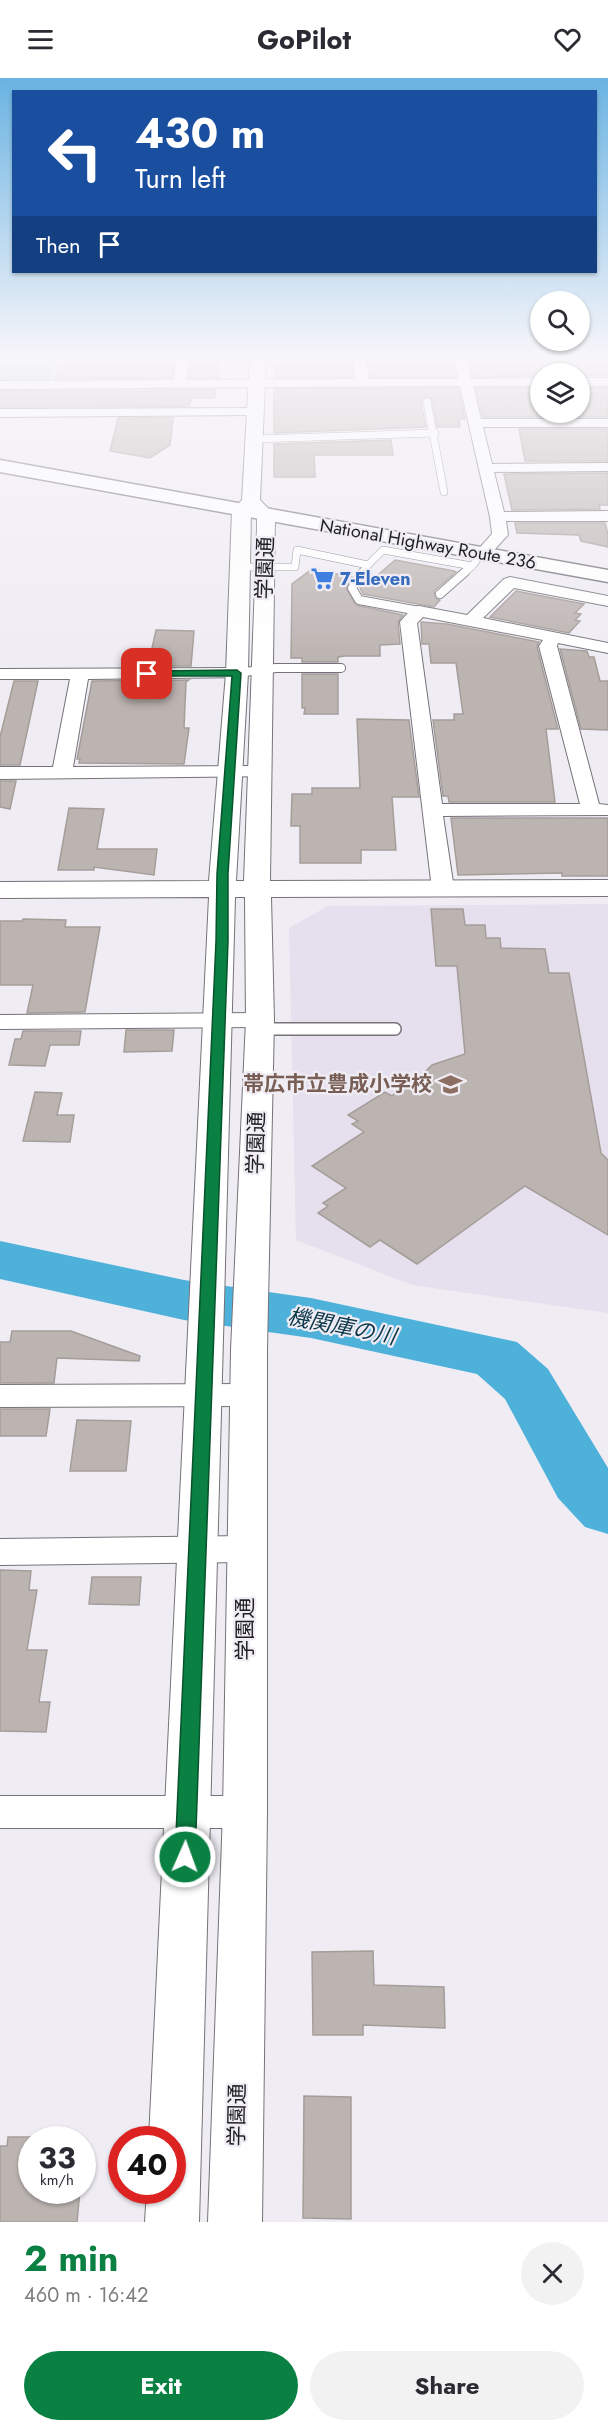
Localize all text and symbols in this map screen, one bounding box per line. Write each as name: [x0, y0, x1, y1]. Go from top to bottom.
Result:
text: GoPilot: [257, 20, 351, 59]
icon: menu: [24, 23, 57, 56]
icon: heart: [551, 23, 584, 56]
text: 430 m: [135, 103, 265, 164]
icon: left: [36, 114, 114, 192]
text: Turn left: [135, 159, 225, 198]
icon: arrive: [93, 228, 126, 261]
text: Then: [36, 229, 81, 261]
map controls: [530, 291, 590, 423]
button: search: [530, 291, 590, 351]
button: layers: [530, 363, 590, 423]
street label: National Highway Route 236: [318, 512, 538, 576]
street label: 学園通: [249, 536, 281, 600]
supermarket icon: 7-Eleven: [309, 566, 335, 592]
place label: 7-Eleven: [340, 566, 411, 592]
pin: [121, 648, 172, 699]
icon: arrive: [130, 657, 163, 690]
place label: 帯広市立豊成小学校: [243, 1069, 432, 1099]
school or university icon: 帯広市立豊成小学校: [437, 1071, 463, 1097]
street label: 学園通: [240, 1111, 272, 1175]
water label: 機関庫の川: [285, 1300, 401, 1353]
street label: 学園通: [230, 1598, 260, 1661]
position arrow: [153, 1825, 217, 1889]
street label: 学園通: [221, 2083, 253, 2147]
speed limit sign: 40: [108, 2126, 186, 2204]
text: 33: [38, 2136, 76, 2179]
text: km/h: [40, 2169, 74, 2191]
text: 2 min: [24, 2232, 119, 2284]
button: close: [521, 2242, 584, 2305]
text: 460 m · 16:42: [24, 2281, 148, 2310]
button: Exit: [24, 2351, 298, 2420]
button: Share: [310, 2351, 584, 2420]

